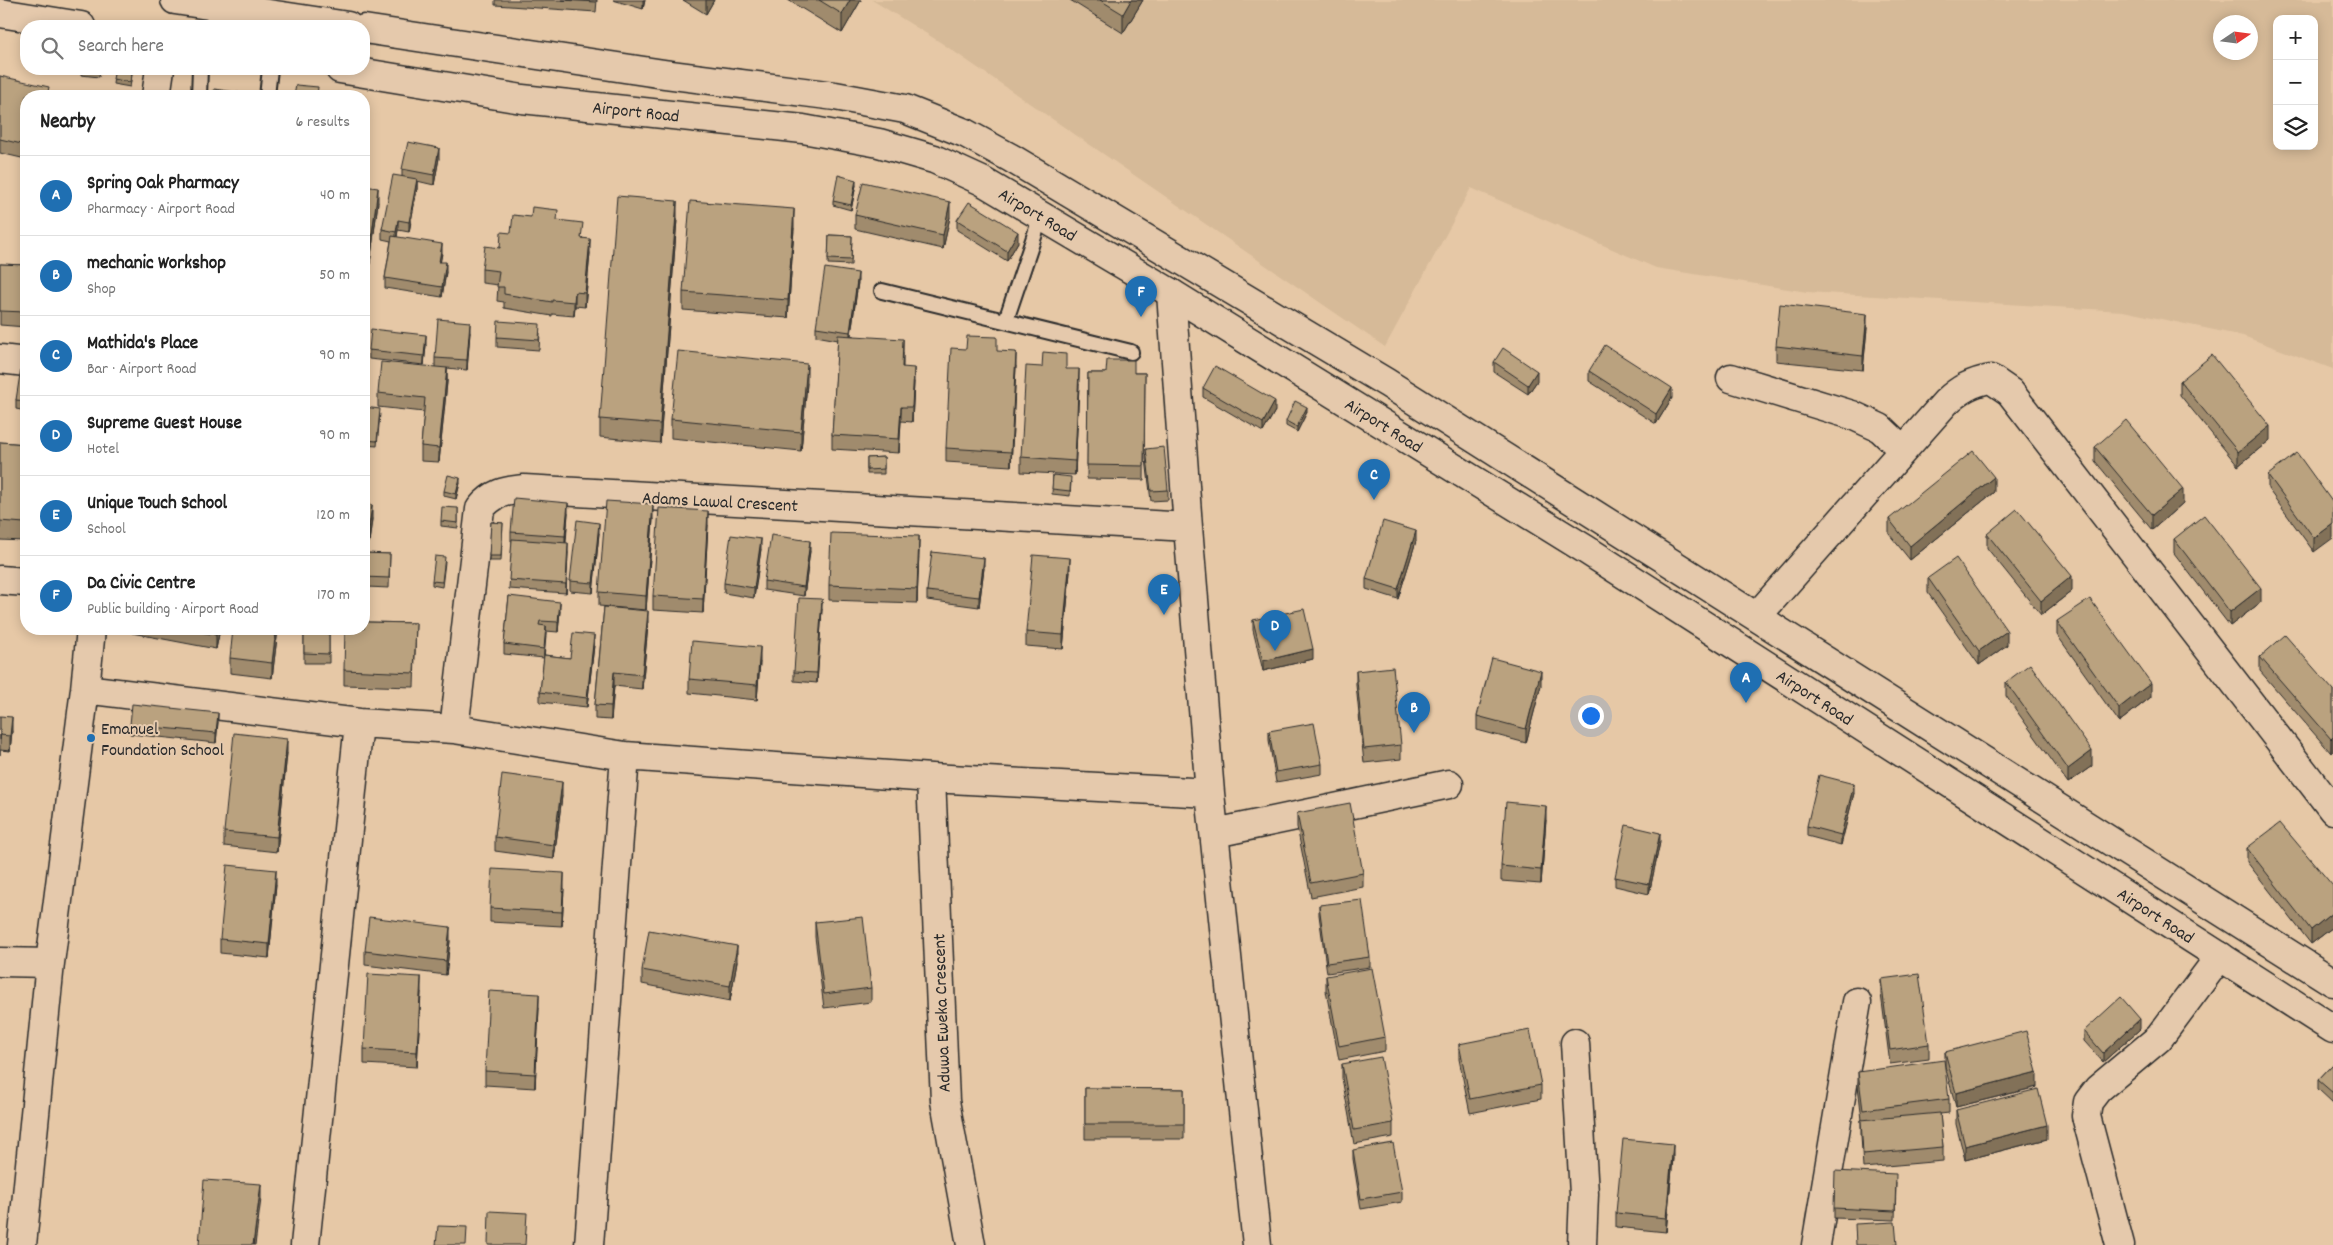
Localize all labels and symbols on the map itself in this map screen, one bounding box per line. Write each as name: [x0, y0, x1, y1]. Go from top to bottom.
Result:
north arrow: [2213, 15, 2258, 60]
street label: Airport Road: [591, 96, 680, 130]
street label: Airport Road: [993, 183, 1081, 249]
pin: F: [1125, 276, 1157, 317]
street label: Airport Road: [1339, 393, 1426, 461]
pin: C: [1358, 459, 1390, 500]
street label: Adams Lawal Crescent: [641, 487, 799, 520]
pin: E: [1148, 574, 1180, 615]
pin: D: [1259, 610, 1291, 651]
pin: A: [1730, 662, 1762, 703]
street label: Airport Road: [1770, 665, 1857, 733]
pin: B: [1398, 692, 1430, 733]
your location: [1578, 703, 1604, 729]
place label: Emanuel Foundation School: [101, 718, 225, 764]
marker: Emanuel Foundation School: [85, 732, 97, 744]
street label: Airport Road: [2111, 883, 2198, 951]
street label: Aduwa Eweka Crescent: [928, 933, 959, 1093]

